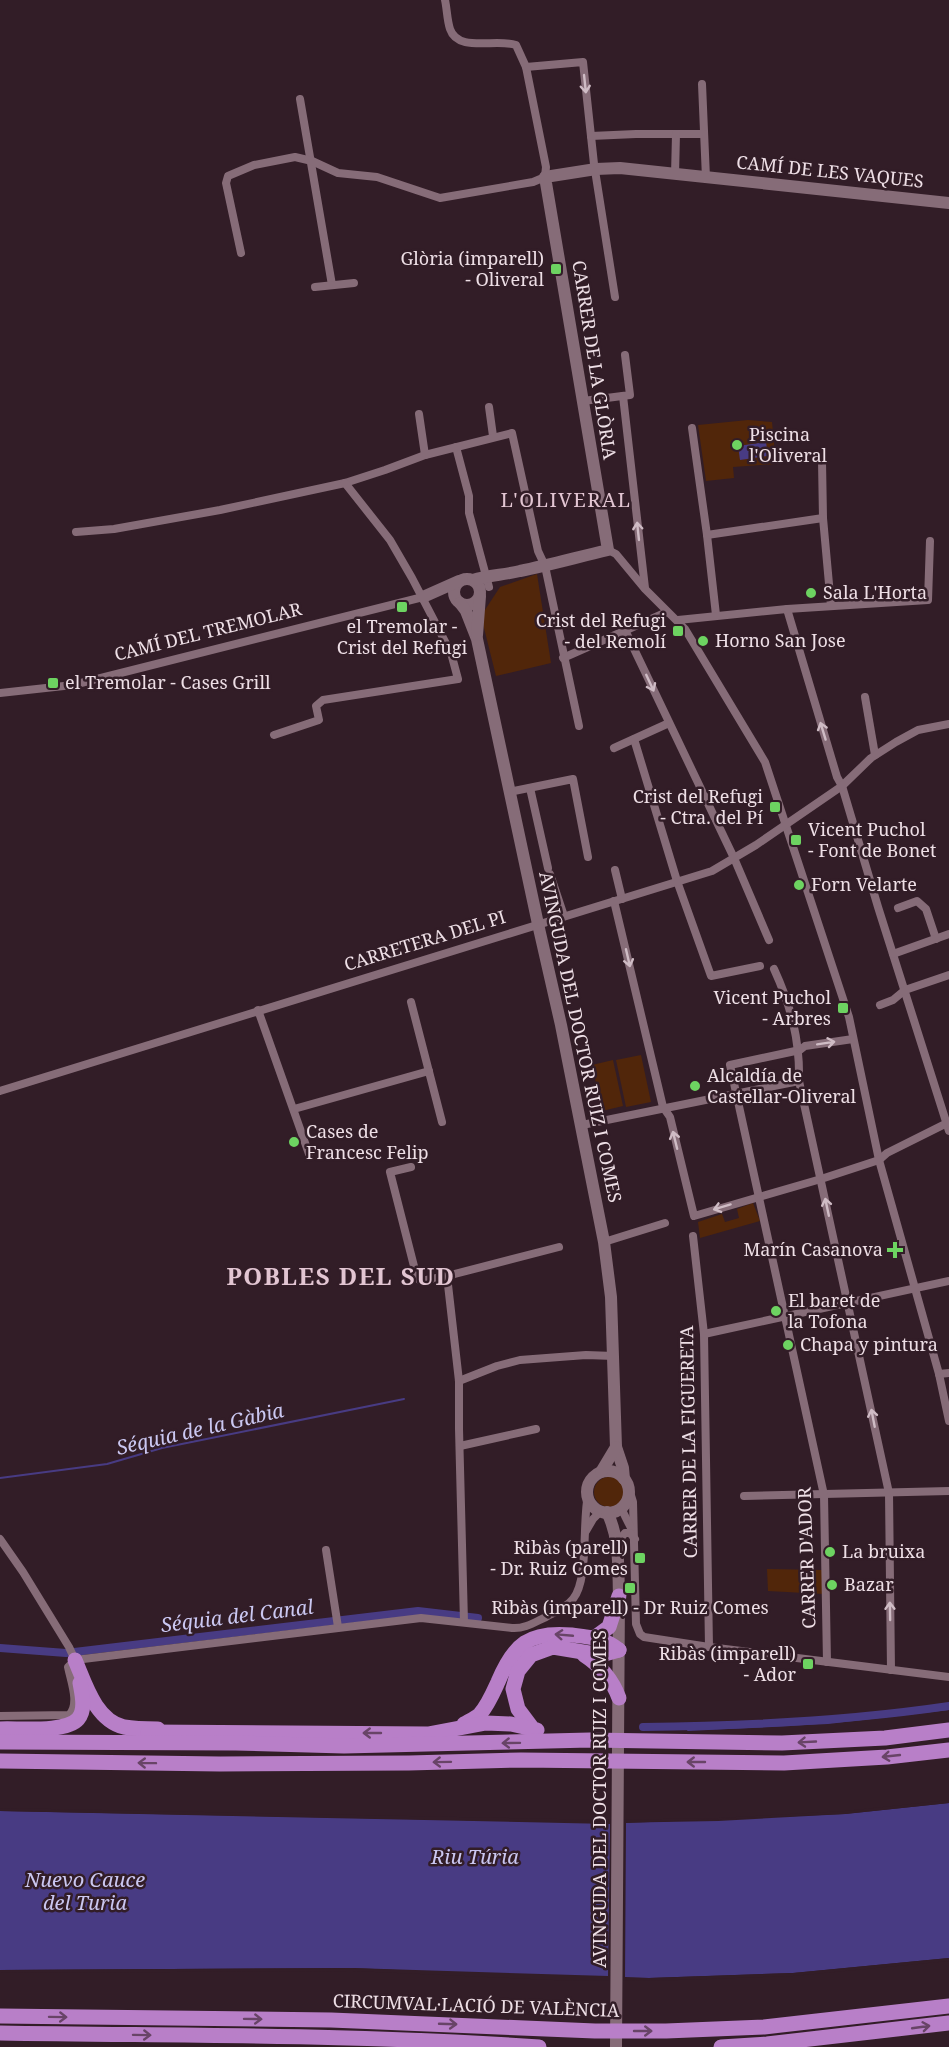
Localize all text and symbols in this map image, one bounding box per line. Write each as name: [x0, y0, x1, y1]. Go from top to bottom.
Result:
one-way arrow: [580, 73, 591, 93]
street label: CAMÍ DE LES VAQUES: [735, 149, 925, 193]
place label: Glòria (imparell) - Oliveral: [400, 246, 544, 291]
street label: CARRER DE LA GLÒRIA: [567, 259, 623, 461]
marker: Glòria (imparell) - Oliveral: [549, 262, 563, 276]
place label: Piscina l'Oliveral: [749, 422, 828, 467]
marker: Piscina l'Oliveral: [730, 438, 744, 452]
district label: L'OLIVERAL: [501, 486, 631, 513]
one-way arrow: [633, 521, 644, 541]
place label: Sala L'Horta: [823, 580, 927, 604]
marker: Sala L'Horta: [804, 586, 818, 600]
street label: CAMÍ DEL TREMOLAR: [112, 596, 304, 666]
marker: el Tremolar - Crist del Refugi: [395, 600, 409, 614]
place label: Crist del Refugi - del Remolí: [536, 608, 666, 653]
place label: el Tremolar - Crist del Refugi: [337, 614, 467, 659]
marker: Crist del Refugi - del Remolí: [671, 624, 685, 638]
place label: Horno San Jose: [715, 628, 846, 652]
marker: Horno San Jose: [696, 634, 710, 648]
place label: el Tremolar - Cases Grill: [65, 670, 271, 694]
one-way arrow: [645, 674, 657, 692]
marker: el Tremolar - Cases Grill: [46, 676, 60, 690]
one-way arrow: [817, 722, 828, 741]
place label: Crist del Refugi - Ctra. del Pí: [633, 784, 763, 829]
marker: Crist del Refugi - Ctra. del Pí: [768, 800, 782, 814]
place label: Vicent Puchol - Font de Bonet: [808, 817, 936, 862]
marker: Vicent Puchol - Font de Bonet: [789, 833, 803, 847]
street label: AVINGUDA DEL DOCTOR RUIZ I COMES: [534, 869, 628, 1205]
place label: Forn Velarte: [811, 872, 917, 896]
marker: Forn Velarte: [792, 878, 806, 892]
street label: CARRETERA DEL PI: [341, 904, 508, 976]
one-way arrow: [623, 948, 634, 968]
place label: Vicent Puchol - Arbres: [713, 985, 831, 1030]
marker: Vicent Puchol - Arbres: [836, 1001, 850, 1015]
one-way arrow: [815, 1037, 835, 1048]
place label: Alcaldía de Castellar-Oliveral: [707, 1063, 857, 1108]
marker: Alcaldía de Castellar-Oliveral: [688, 1079, 702, 1093]
place label: Cases de Francesc Felip: [306, 1119, 429, 1164]
one-way arrow: [669, 1131, 681, 1150]
marker: Cases de Francesc Felip: [287, 1135, 301, 1149]
one-way arrow: [821, 1198, 832, 1217]
one-way arrow: [713, 1202, 732, 1213]
place label: Marín Casanova: [743, 1237, 883, 1261]
marker: Marín Casanova: [888, 1243, 902, 1257]
district label: POBLES DEL SUD: [226, 1259, 456, 1292]
place label: El baret de la Tofona: [788, 1288, 880, 1333]
marker: El baret de la Tofona: [769, 1304, 783, 1318]
street label: CARRER DE LA FIGUERETA: [674, 1325, 702, 1558]
place label: Chapa y pintura: [800, 1332, 938, 1356]
marker: Chapa y pintura: [781, 1338, 795, 1352]
water label: Séquia de la Gàbia: [114, 1396, 287, 1461]
one-way arrow: [867, 1409, 878, 1428]
street label: CARRER D'ADOR: [792, 1487, 820, 1629]
place label: Ribàs (parell) - Dr. Ruiz Comes: [490, 1535, 628, 1580]
place label: La bruixa: [842, 1539, 925, 1563]
marker: La bruixa: [823, 1545, 837, 1559]
marker: Ribàs (parell) - Dr. Ruiz Comes: [633, 1551, 647, 1565]
place label: Bazar: [844, 1572, 894, 1596]
marker: Bazar: [825, 1578, 839, 1592]
marker: Ribàs (imparell) - Dr Ruiz Comes: [623, 1581, 637, 1595]
water label: Séquia del Canal: [159, 1593, 315, 1638]
place label: Ribàs (imparell) - Dr Ruiz Comes: [491, 1595, 769, 1619]
one-way arrow: [884, 1602, 896, 1622]
one-way arrow: [555, 1629, 575, 1640]
street label: AVINGUDA DEL DOCTOR RUIZ I COMES: [587, 1630, 611, 1968]
place label: Ribàs (imparell) - Ador: [659, 1641, 797, 1686]
marker: Ribàs (imparell) - Ador: [801, 1657, 815, 1671]
one-way arrow: [362, 1727, 382, 1739]
one-way arrow: [798, 1736, 818, 1747]
one-way arrow: [501, 1737, 521, 1749]
one-way arrow: [881, 1751, 901, 1762]
one-way arrow: [687, 1756, 707, 1768]
one-way arrow: [138, 1757, 158, 1769]
one-way arrow: [432, 1757, 452, 1768]
water label: Riu Túria: [430, 1843, 519, 1870]
water label: Nuevo Cauce del Turia: [24, 1866, 145, 1916]
street label: CIRCUMVAL·LACIÓ DE VALÈNCIA: [332, 1988, 620, 2022]
one-way arrow: [48, 2011, 68, 2023]
one-way arrow: [243, 2013, 263, 2025]
one-way arrow: [438, 2018, 458, 2029]
one-way arrow: [910, 2021, 930, 2032]
one-way arrow: [633, 2025, 653, 2037]
one-way arrow: [132, 2029, 152, 2041]

